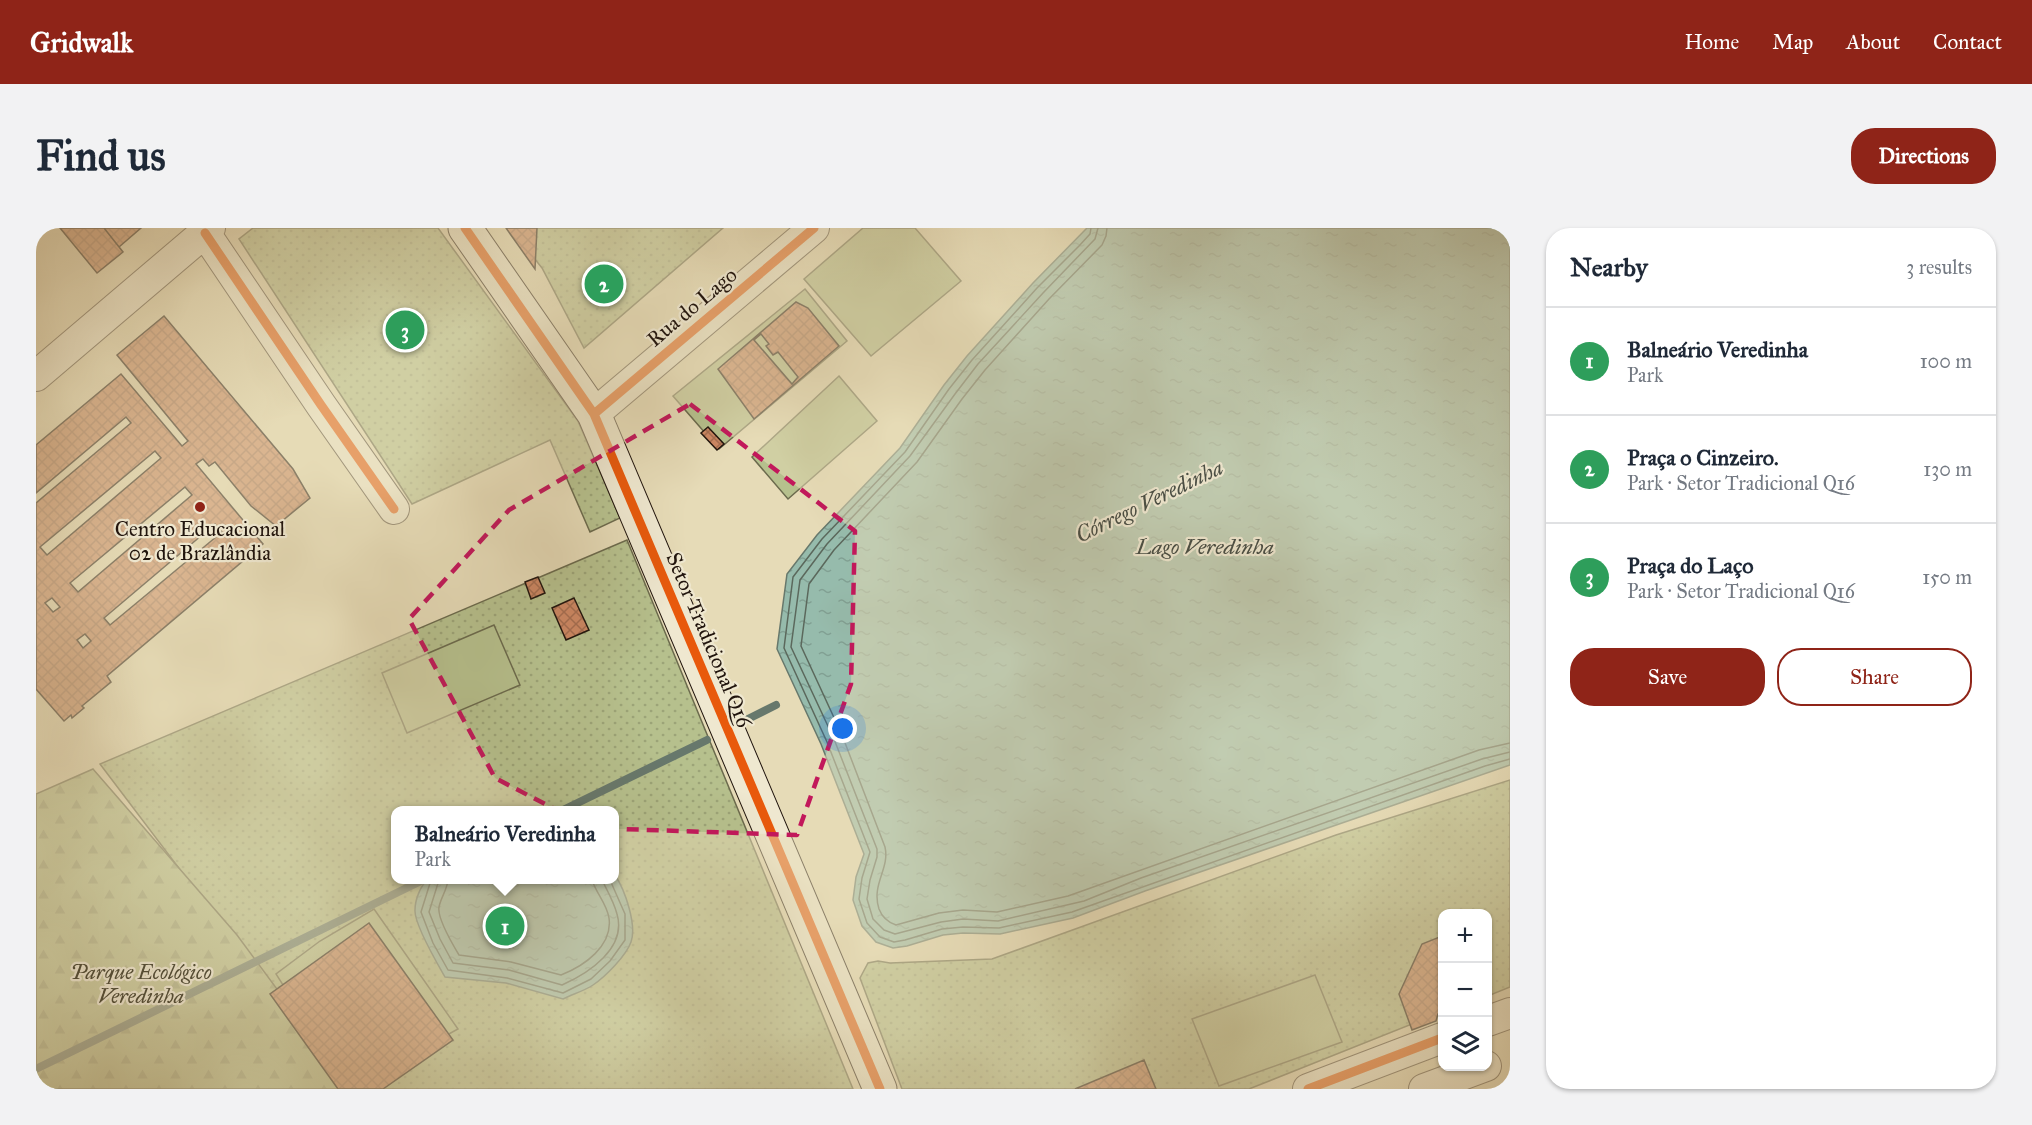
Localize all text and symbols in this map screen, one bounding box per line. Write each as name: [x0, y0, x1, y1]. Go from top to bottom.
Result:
text: Gridwalk: [30, 25, 133, 60]
text: Home: [1684, 29, 1739, 55]
text: Map: [1772, 29, 1813, 55]
text: About: [1846, 29, 1900, 55]
text: Contact: [1933, 29, 2002, 55]
button: Directions: [1851, 128, 1996, 184]
text: Find us: [36, 130, 166, 182]
text: Nearby: [1570, 251, 1648, 283]
text: 3 results: [1906, 255, 1972, 279]
pin: 2: [584, 262, 624, 306]
street label: Rua do Lago: [642, 262, 743, 352]
pin: 3: [386, 308, 424, 352]
text: Balneário Veredinha: [1627, 336, 1808, 363]
text: 1: [1586, 349, 1593, 373]
text: 100 m: [1920, 349, 1972, 373]
text: Park: [1627, 363, 1663, 387]
text: Praça o Cinzeiro.: [1627, 444, 1779, 471]
water label: Córrego Veredinha: [1071, 454, 1227, 548]
text: 2: [1585, 457, 1594, 481]
text: 130 m: [1923, 457, 1972, 481]
text: Park · Setor Tradicional Q16: [1627, 471, 1855, 495]
marker: Centro Educacional 02 de Brazlândia: [193, 500, 207, 514]
place label: Centro Educacional 02 de Brazlândia: [115, 516, 286, 566]
water label: Lago Veredinha: [1135, 533, 1274, 560]
street label: Setor Tradicional Q16: [660, 549, 758, 733]
text: Praça do Laço: [1627, 552, 1753, 579]
text: 3: [1586, 565, 1594, 589]
text: 150 m: [1922, 565, 1972, 589]
text: Park · Setor Tradicional Q16: [1627, 579, 1855, 603]
button: Save: [1570, 648, 1765, 706]
button: Share: [1777, 648, 1972, 706]
your location: [828, 714, 857, 743]
popup: [391, 806, 619, 884]
text: Balneário Veredinha: [415, 820, 596, 847]
text: Park: [415, 847, 451, 871]
pin: 1: [486, 904, 524, 948]
map controls: [1438, 909, 1492, 1071]
button: +: [1438, 909, 1492, 963]
park label: Parque Ecológico Veredinha: [70, 959, 212, 1009]
button: −: [1438, 963, 1492, 1017]
button: layers: [1438, 1017, 1492, 1071]

